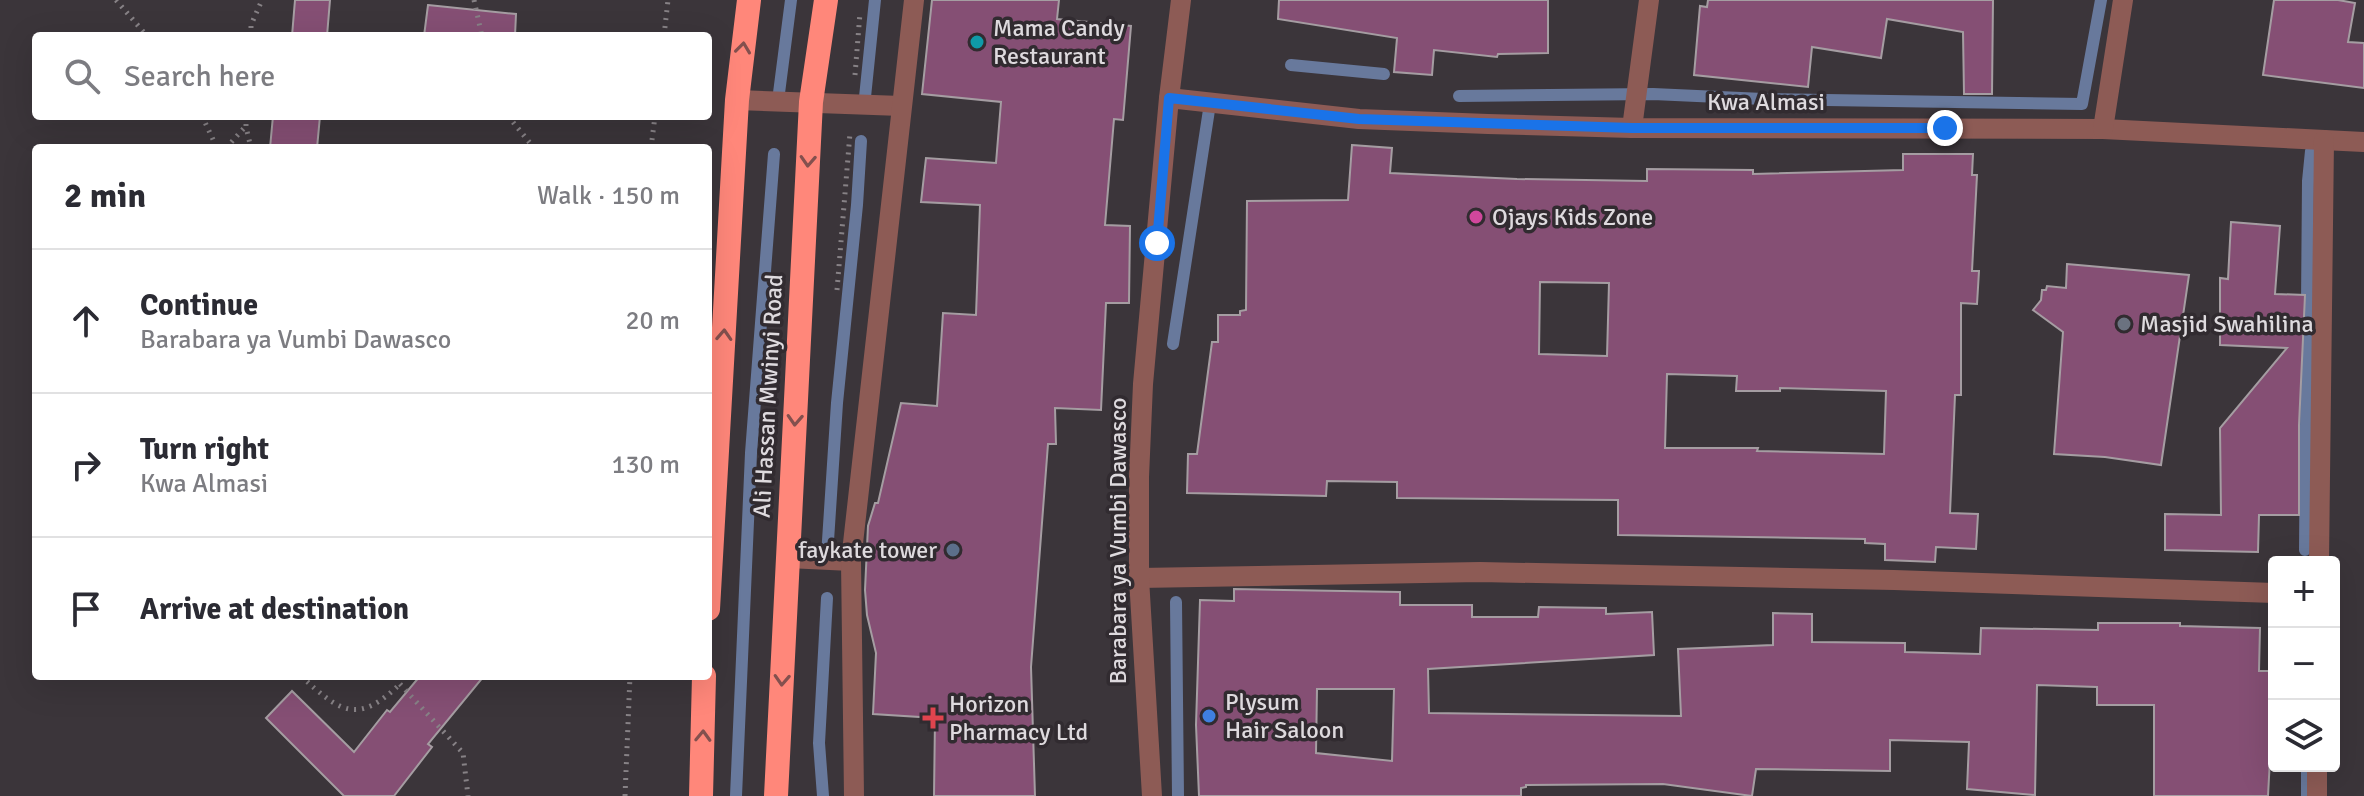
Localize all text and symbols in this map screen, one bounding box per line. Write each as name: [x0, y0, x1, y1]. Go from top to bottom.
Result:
place label: Mama Candy Restaurant: [993, 13, 1125, 71]
search box: [32, 32, 712, 120]
marker: Mama Candy Restaurant: [968, 33, 986, 51]
one-way arrow: [735, 41, 752, 54]
icon: search: [60, 54, 104, 98]
text: Search here: [124, 58, 275, 95]
street label: Kwa Almasi: [1707, 87, 1825, 117]
route end: [1927, 110, 1963, 146]
one-way arrow: [800, 155, 817, 168]
text: 2 min: [64, 175, 146, 217]
text: Walk · 150 m: [537, 180, 680, 212]
place label: Ojays Kids Zone: [1492, 202, 1653, 232]
marker: Ojays Kids Zone: [1467, 208, 1485, 226]
route start: [1139, 225, 1175, 261]
street label: Ali Hassan Mwinyi Road: [747, 273, 789, 519]
text: Continue: [140, 287, 258, 324]
icon: ahead: [64, 299, 108, 343]
text: 20 m: [625, 305, 680, 337]
place label: Masjid Swahilina: [2140, 309, 2314, 339]
marker: Masjid Swahilina: [2115, 315, 2133, 333]
text: Barabara ya Vumbi Dawasco: [140, 324, 451, 356]
one-way arrow: [715, 328, 732, 341]
street label: Barabara ya Vumbi Dawasco: [1103, 397, 1133, 685]
one-way arrow: [787, 414, 804, 427]
text: Turn right: [140, 431, 269, 468]
icon: right: [64, 443, 108, 487]
text: 130 m: [611, 449, 680, 481]
text: Kwa Almasi: [140, 468, 268, 500]
place label: faykate tower: [798, 535, 937, 565]
marker: faykate tower: [944, 541, 962, 559]
map controls: [2268, 556, 2340, 772]
button: +: [2268, 556, 2340, 628]
icon: arrive: [64, 587, 108, 631]
text: Arrive at destination: [140, 591, 409, 628]
button: −: [2268, 628, 2340, 700]
one-way arrow: [773, 674, 790, 687]
place label: Plysum Hair Saloon: [1225, 687, 1344, 745]
place label: Horizon Pharmacy Ltd: [949, 689, 1088, 747]
button: layers: [2268, 700, 2340, 772]
marker: Plysum Hair Saloon: [1200, 707, 1218, 725]
marker: Horizon Pharmacy Ltd: [924, 709, 942, 727]
one-way arrow: [694, 729, 711, 742]

